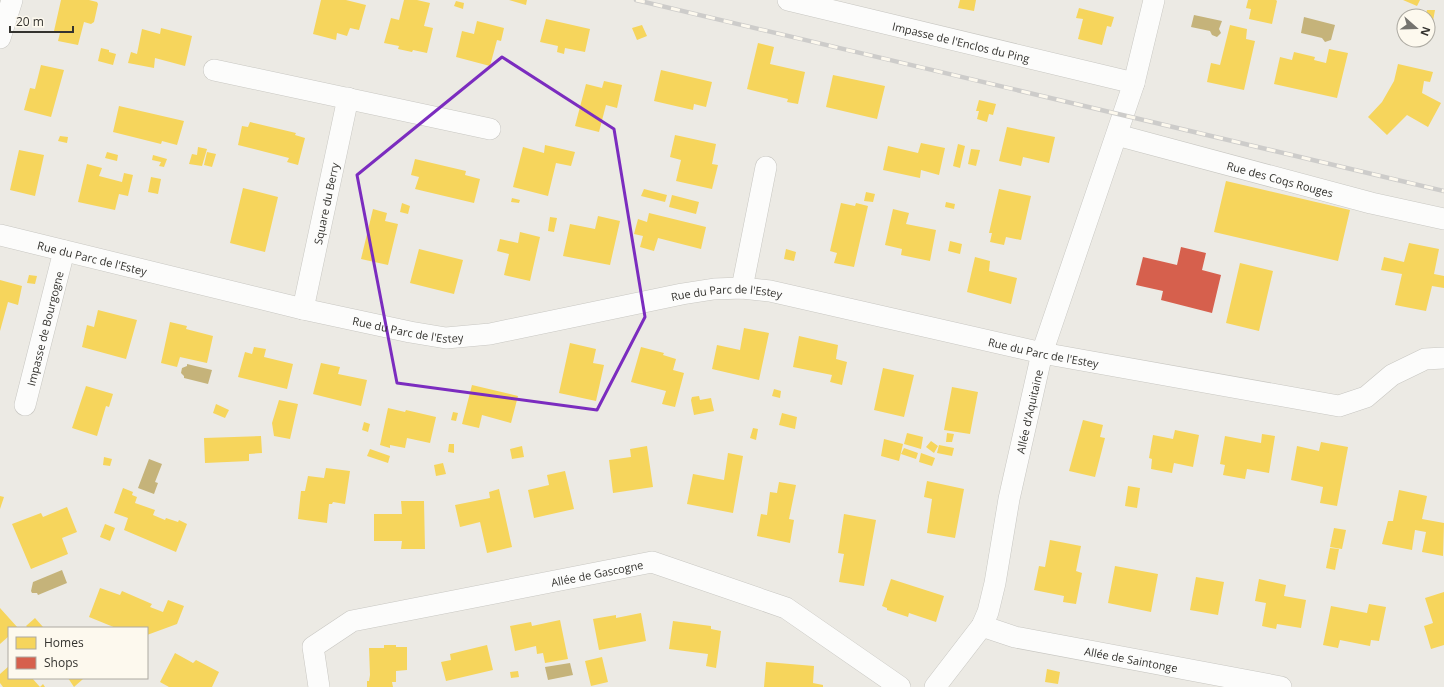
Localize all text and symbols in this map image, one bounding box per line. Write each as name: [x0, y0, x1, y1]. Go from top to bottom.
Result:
scale bar: [10, 8, 73, 34]
north arrow: [1396, 8, 1436, 48]
text: 20 m: [16, 13, 44, 30]
street label: Impasse de l'Enclos du Ping: [891, 18, 1031, 65]
text: N: [1417, 25, 1434, 38]
street label: Rue des Coqs Rouges: [1225, 157, 1335, 200]
street label: Square du Berry: [309, 161, 342, 246]
street label: Rue du Parc de l'Estey: [36, 237, 149, 278]
street label: Impasse de Bourgogne: [23, 269, 66, 387]
street label: Rue du Parc de l'Estey: [669, 280, 784, 304]
street label: Rue du Parc de l'Estey: [351, 312, 464, 346]
street label: Rue du Parc de l'Estey: [987, 333, 1100, 371]
street label: Allée d'Aquitaine: [1012, 368, 1046, 455]
street label: Allée de Gascogne: [550, 556, 644, 589]
legend: [8, 627, 148, 679]
text: Homes: [44, 634, 84, 651]
street label: Allée de Saintonge: [1083, 643, 1179, 675]
text: Shops: [44, 654, 79, 671]

